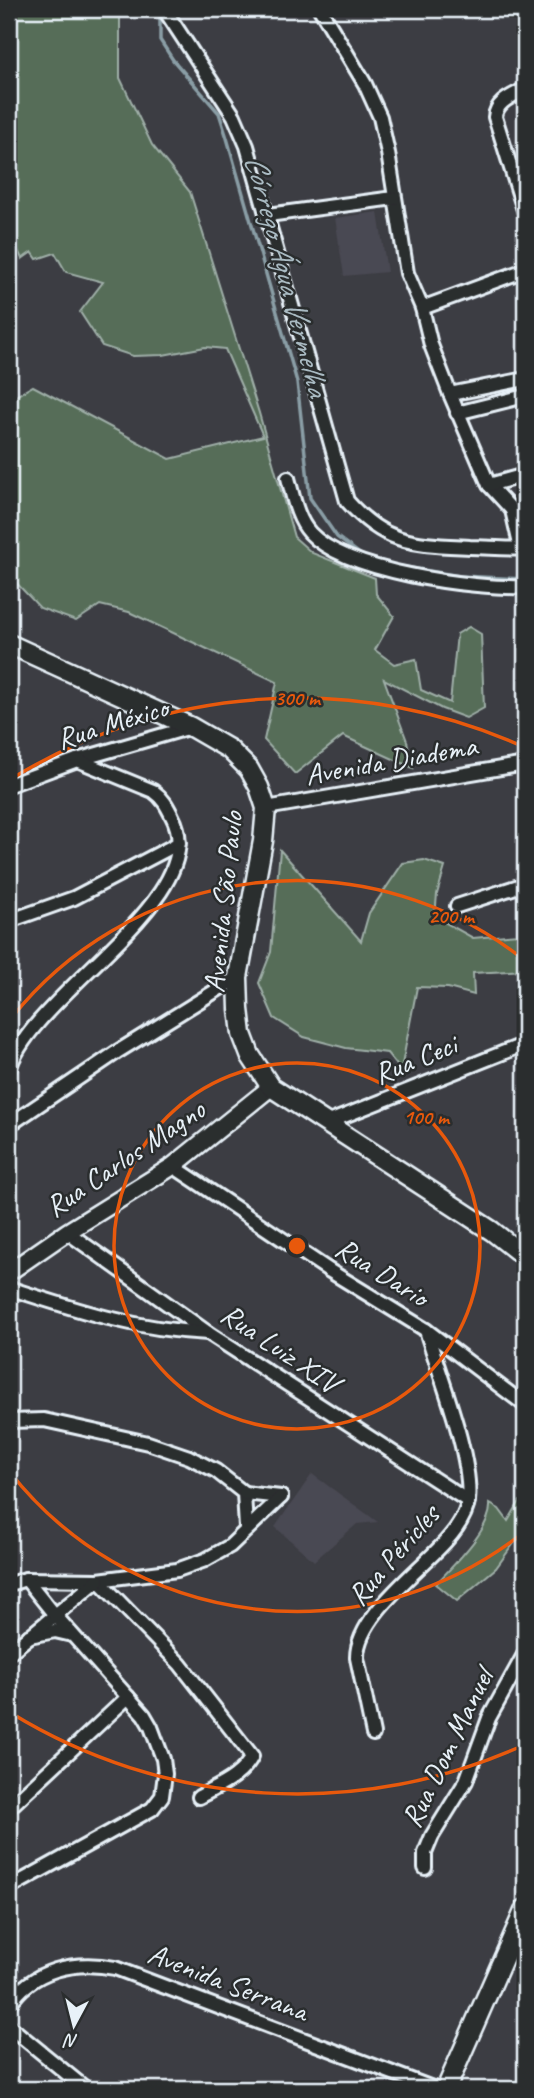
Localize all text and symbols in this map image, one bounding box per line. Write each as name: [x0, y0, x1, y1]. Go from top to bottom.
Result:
water label: Córrego Água Vermelha: [235, 150, 340, 403]
text: 300 m: [274, 685, 322, 711]
street label: Rua México: [52, 687, 175, 758]
street label: Avenida Diadema: [302, 726, 482, 794]
street label: Avenida São Paulo: [195, 808, 252, 994]
text: 200 m: [428, 903, 476, 929]
street label: Rua Ceci: [368, 1024, 465, 1093]
street label: Rua Carlos Magno: [38, 1090, 213, 1225]
text: 100 m: [403, 1104, 451, 1130]
street label: Rua Dario: [329, 1229, 438, 1317]
centre of rings: [285, 1234, 309, 1258]
street label: Rua Luiz XIV: [214, 1295, 351, 1404]
street label: Rua Péricles: [339, 1495, 449, 1613]
street label: Rua Dom Manuel: [392, 1658, 504, 1834]
street label: Avenida Serrana: [143, 1934, 316, 2031]
north arrow: [38, 1990, 108, 2060]
text: N: [62, 2028, 79, 2054]

